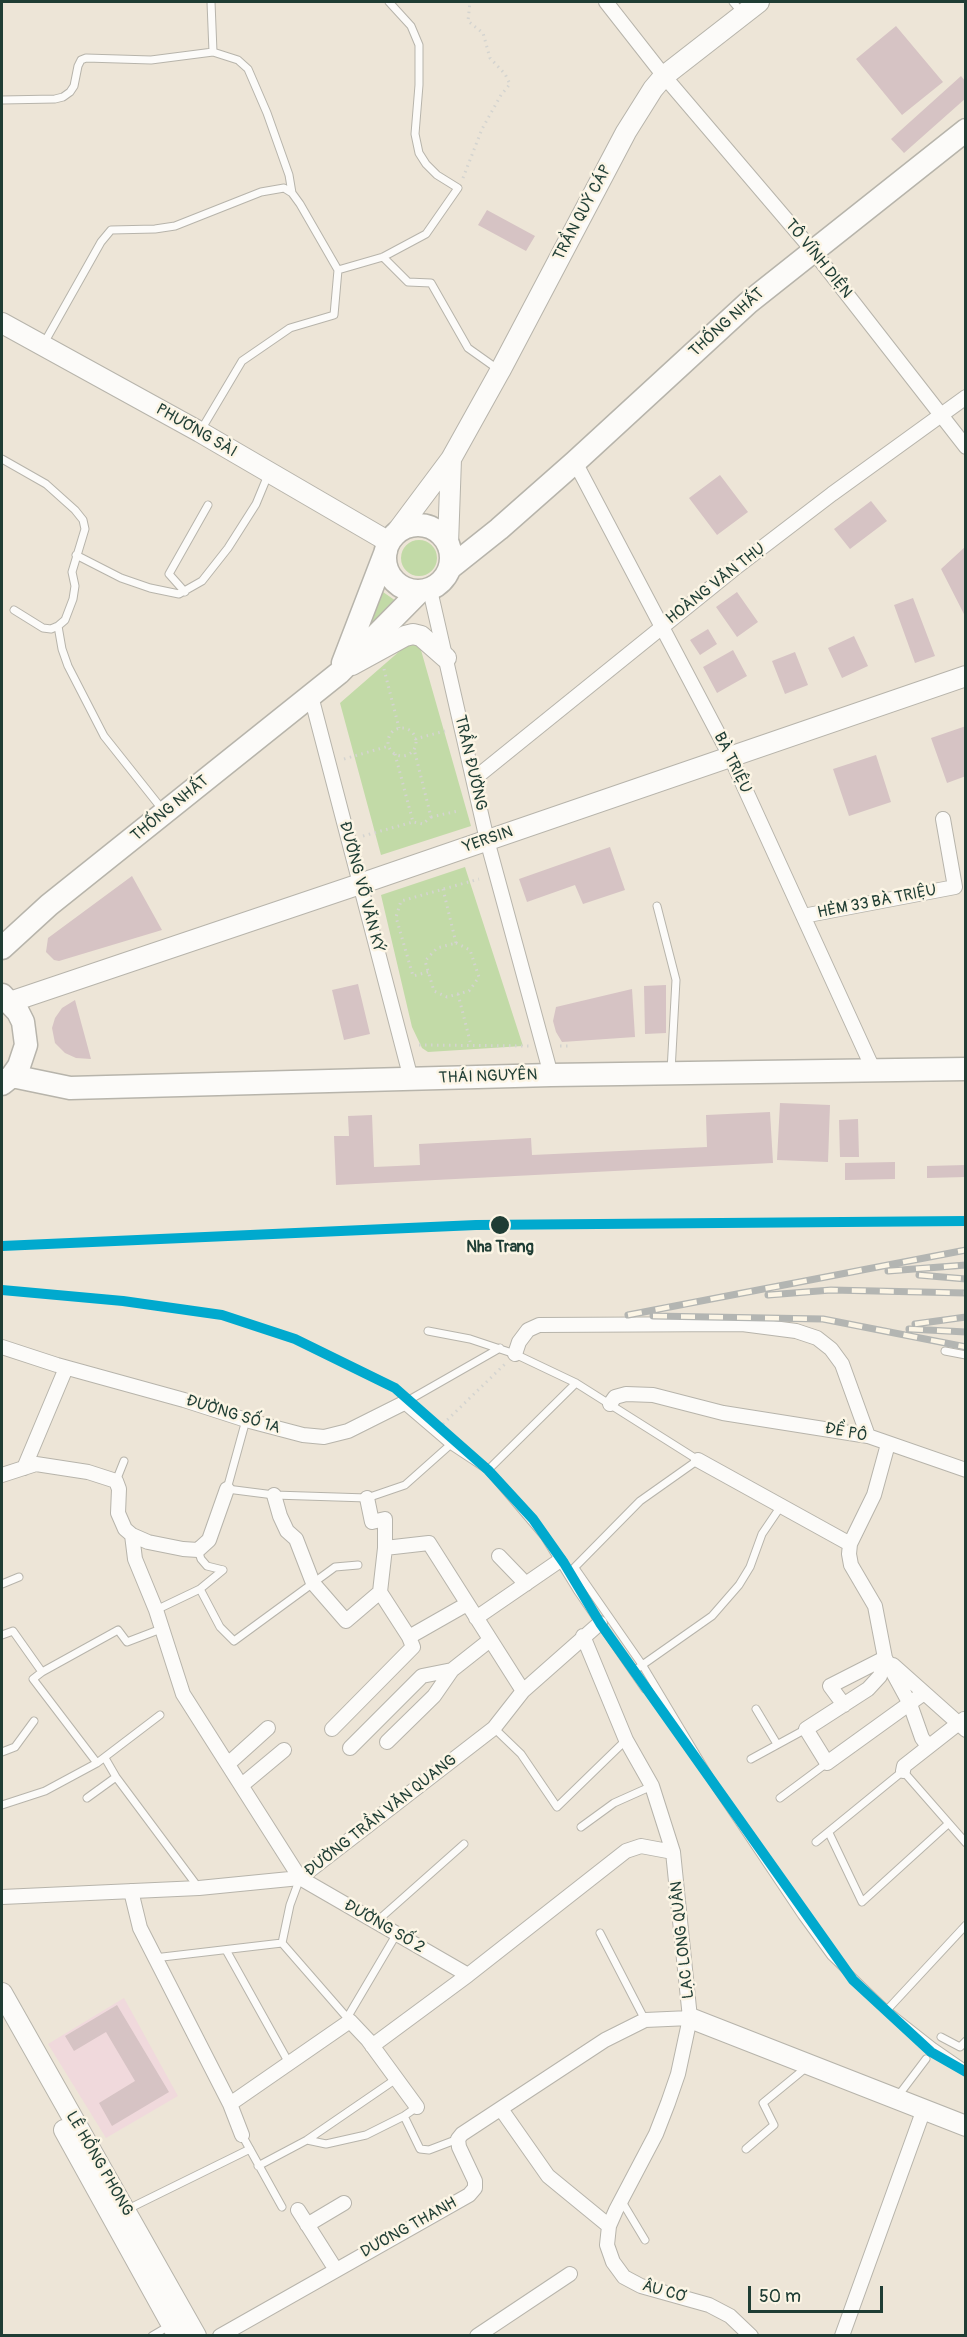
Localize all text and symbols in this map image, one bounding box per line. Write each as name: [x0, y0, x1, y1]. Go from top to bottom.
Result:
street label: TRẦN QUÝ CÁP: [550, 162, 616, 264]
street label: TÔ VĨNH DIỆN: [780, 216, 856, 302]
street label: THỐNG NHẤT: [686, 284, 768, 362]
street label: PHƯƠNG SÀI: [152, 400, 240, 462]
street label: HOÀNG VĂN THỤ: [663, 539, 769, 629]
street label: TRẦN ĐƯỜNG: [450, 714, 490, 812]
street label: BÀ TRIỆU: [709, 729, 755, 797]
street label: THỐNG NHẤT: [127, 772, 213, 846]
street label: ĐƯỜNG VÕ VĂN KÝ: [334, 820, 388, 954]
street label: YERSIN: [461, 823, 515, 857]
street label: HẺM 33 BÀ TRIỆU: [816, 881, 938, 923]
street label: THÁI NGUYÊN: [438, 1066, 538, 1088]
marker: Nha Trang: [489, 1214, 511, 1236]
place label: Nha Trang: [466, 1238, 534, 1258]
street label: ĐƯỜNG SỐ 1A: [184, 1392, 282, 1438]
street label: ĐỀ PÔ: [823, 1419, 869, 1447]
street label: ĐƯỜNG TRẦN VĂN QUANG: [301, 1751, 461, 1881]
street label: LẠC LONG QUÂN: [667, 1880, 699, 2000]
street label: ĐƯỜNG SỐ 2: [340, 1896, 428, 1958]
street label: LÊ HỒNG PHONG: [61, 2108, 137, 2220]
street label: DƯƠNG THANH: [358, 2194, 460, 2262]
scale bar: [751, 2274, 886, 2312]
street label: ÂU CƠ: [640, 2277, 688, 2307]
text: 50 m: [759, 2285, 801, 2308]

